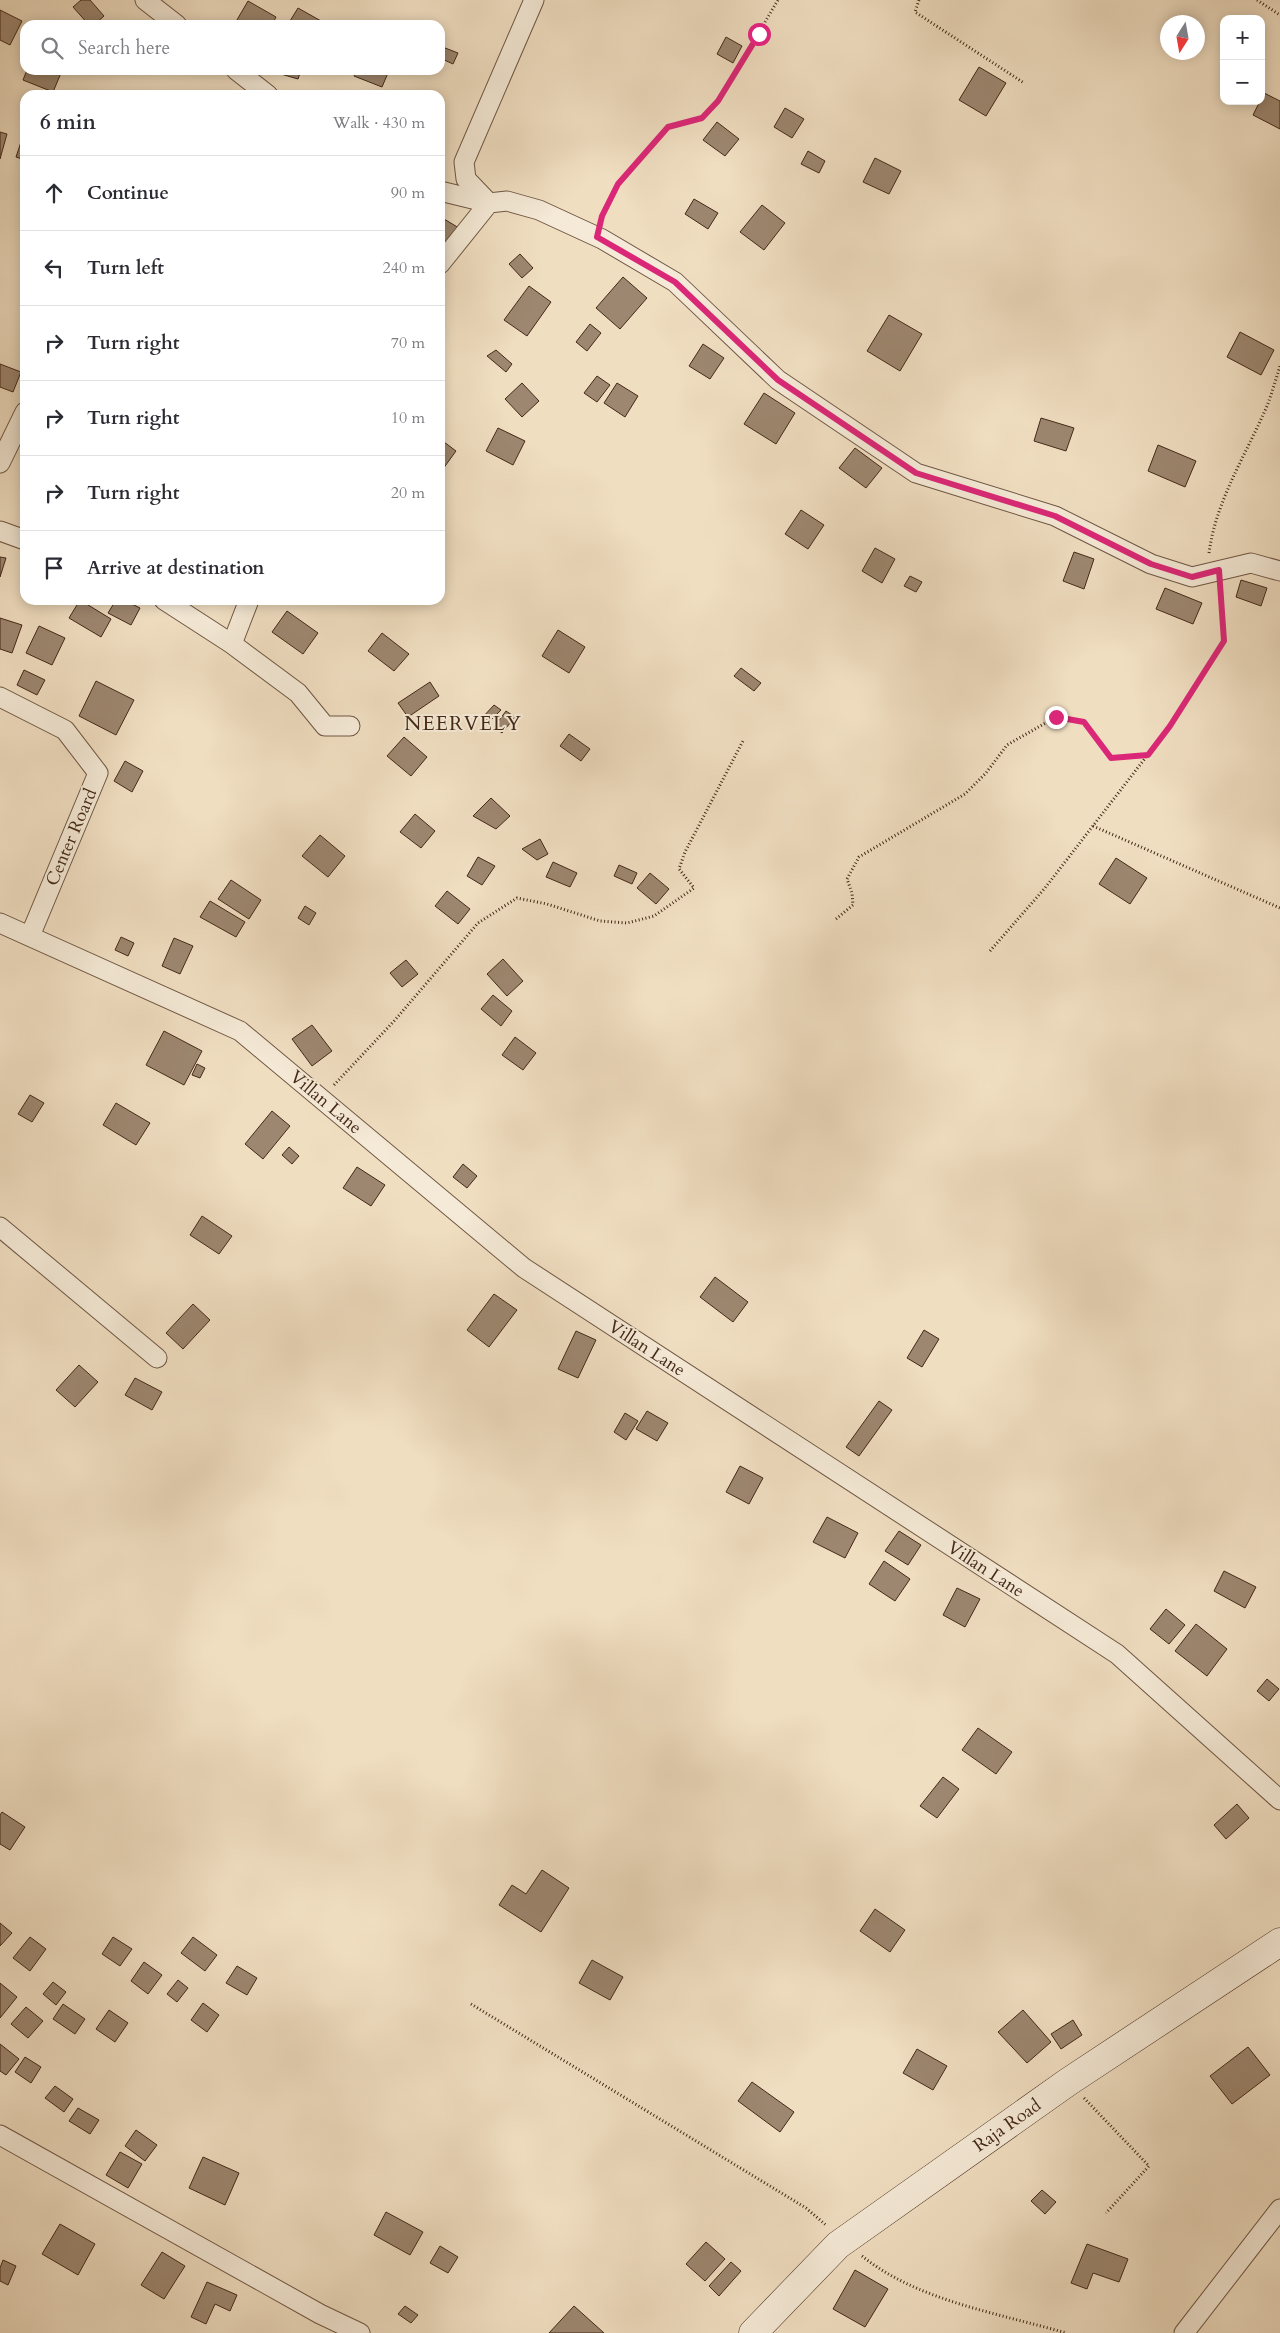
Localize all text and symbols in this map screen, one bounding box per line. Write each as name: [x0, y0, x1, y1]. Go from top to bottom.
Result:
north arrow: [1160, 15, 1205, 60]
map controls: [1220, 15, 1265, 105]
button: +: [1220, 15, 1265, 60]
search box: [20, 20, 445, 75]
route start: [748, 23, 771, 46]
icon: search: [38, 34, 66, 62]
text: Search here: [78, 35, 170, 61]
button: −: [1220, 60, 1265, 105]
text: 6 min: [40, 108, 96, 137]
text: Walk · 430 m: [333, 112, 425, 134]
icon: ahead: [40, 179, 68, 207]
text: Continue: [87, 180, 169, 206]
text: 90 m: [391, 182, 425, 204]
icon: left: [40, 254, 68, 282]
text: Turn left: [87, 255, 164, 281]
text: 240 m: [383, 257, 425, 279]
icon: right: [40, 329, 68, 357]
text: Turn right: [87, 330, 179, 356]
text: 70 m: [391, 332, 425, 354]
icon: right: [40, 404, 68, 432]
text: Turn right: [87, 405, 179, 431]
text: 10 m: [391, 407, 425, 429]
icon: right: [40, 479, 68, 507]
text: Turn right: [87, 480, 179, 506]
text: 20 m: [391, 482, 425, 504]
icon: arrive: [40, 554, 68, 582]
text: Arrive at destination: [87, 555, 264, 581]
route end: [1045, 706, 1068, 729]
district label: NEERVELY: [404, 710, 522, 737]
street label: Center Roard: [40, 784, 103, 890]
street label: Villan Lane: [284, 1065, 367, 1140]
street label: Villan Lane: [603, 1314, 690, 1383]
street label: Villan Lane: [942, 1535, 1029, 1604]
street label: Raja Road: [968, 2093, 1047, 2158]

